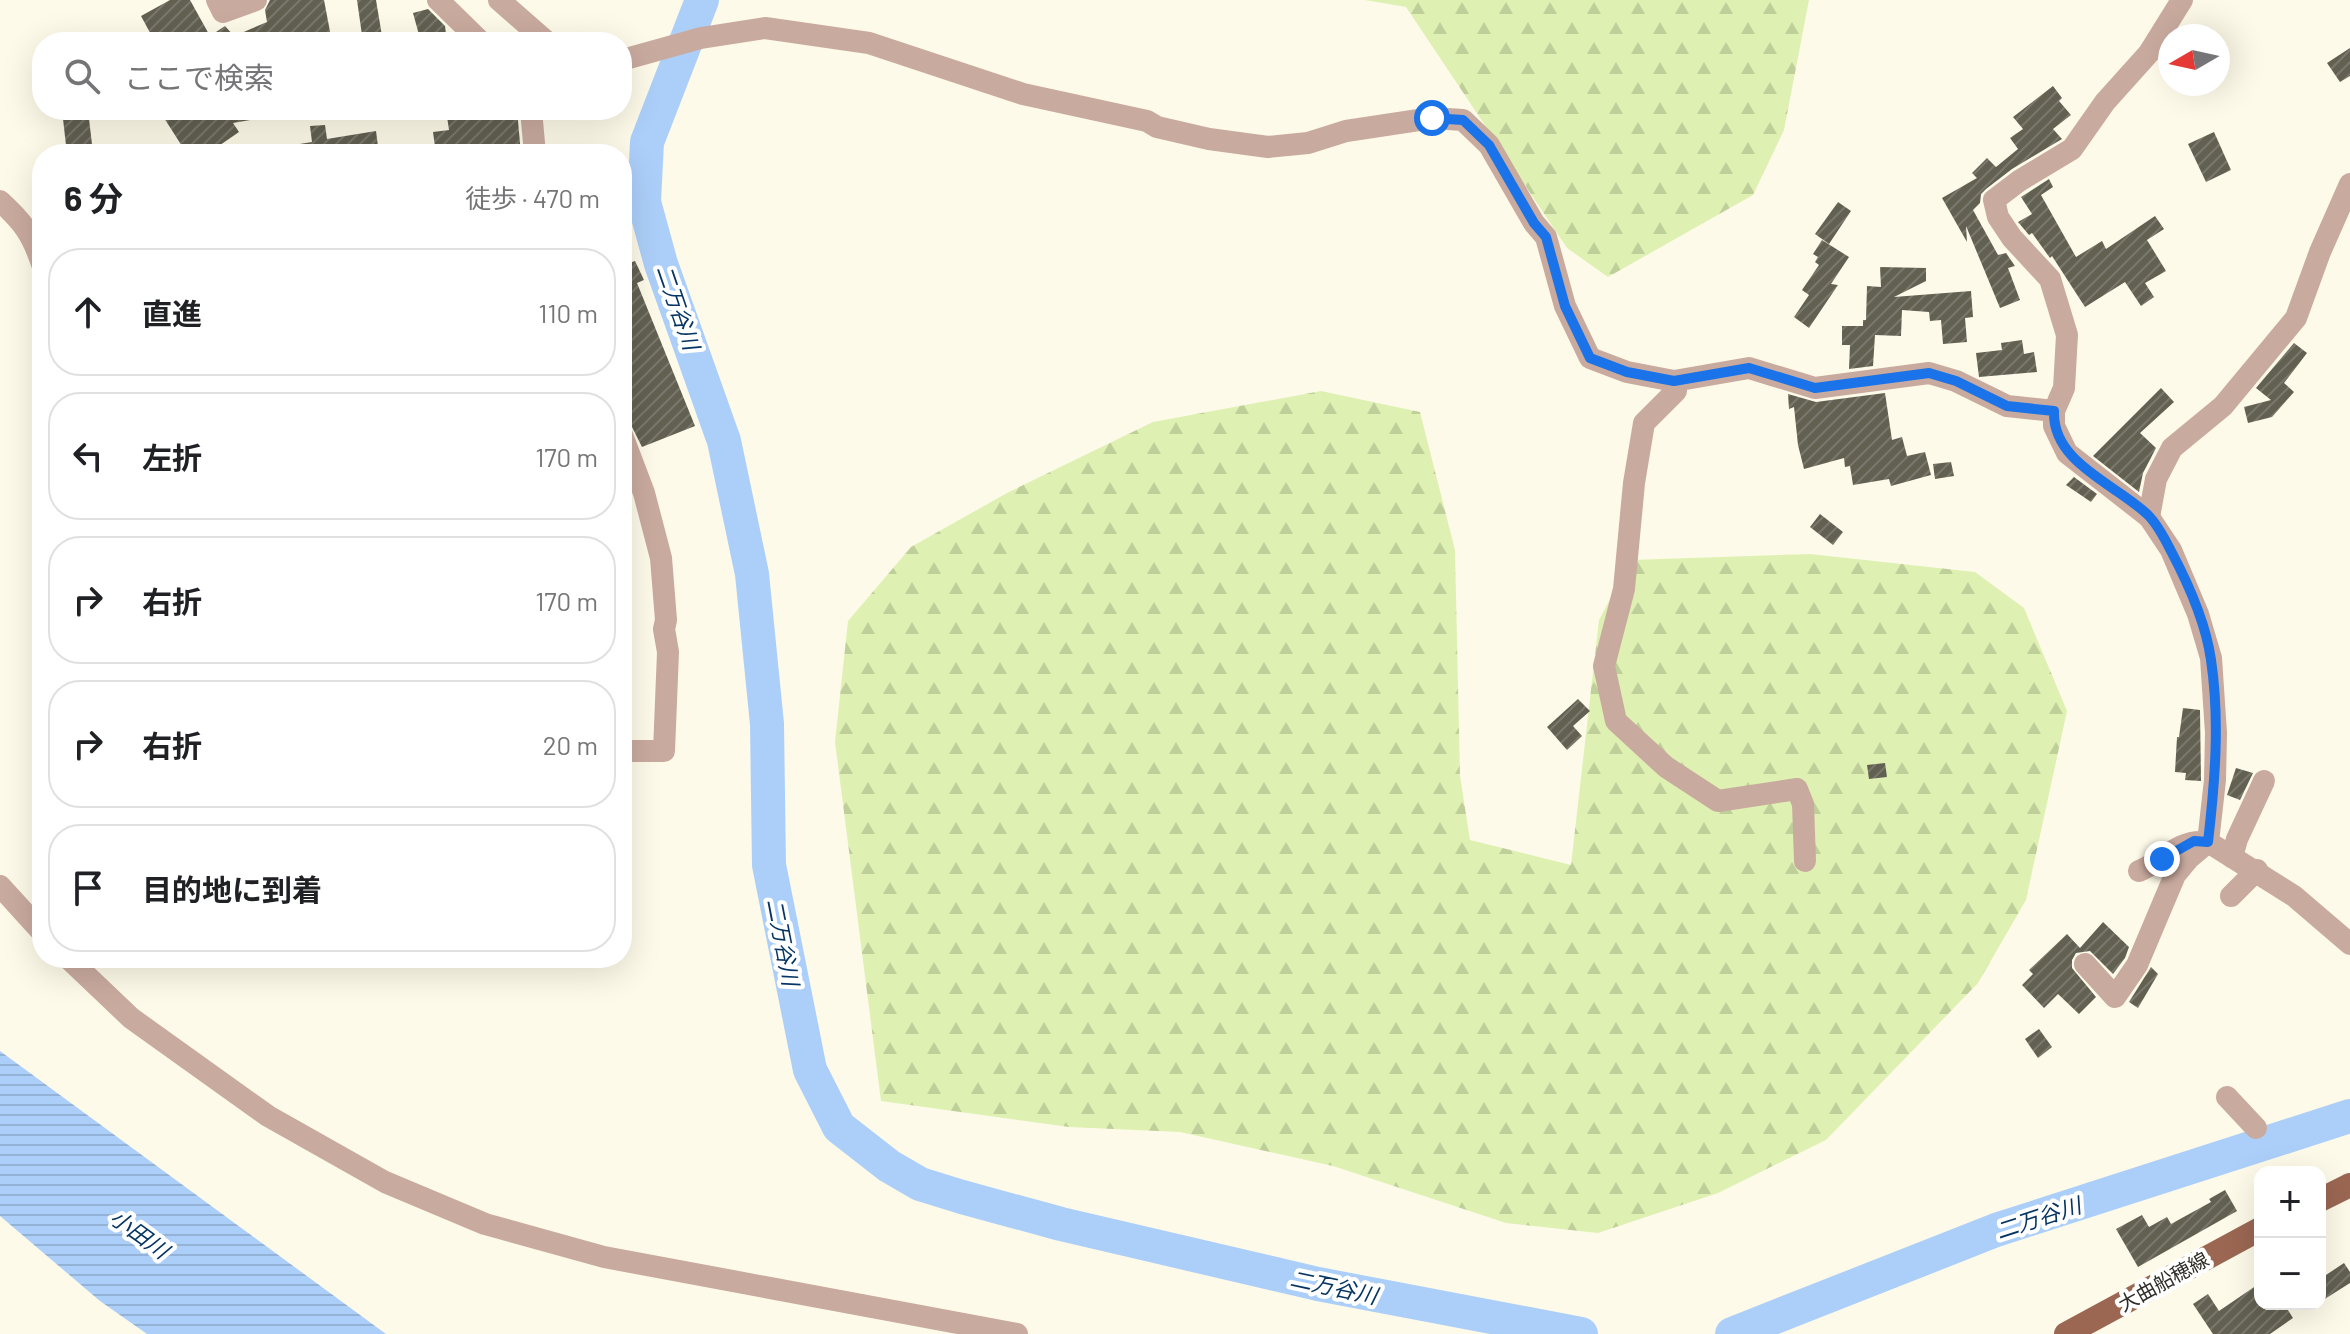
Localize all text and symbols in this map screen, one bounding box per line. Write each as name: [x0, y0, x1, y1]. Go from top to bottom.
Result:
north arrow: [2158, 24, 2230, 96]
search box: [32, 32, 632, 120]
icon: search: [60, 54, 104, 98]
text: ここで検索: [124, 59, 274, 95]
route start: [1414, 100, 1450, 136]
text: 6 分: [64, 177, 123, 218]
text: 徒歩 · 470 m: [465, 182, 600, 213]
water label: 二万谷川: [652, 261, 706, 355]
icon: ahead: [66, 290, 110, 334]
text: 直進: [142, 295, 202, 331]
text: 110 m: [538, 297, 598, 328]
icon: left: [66, 434, 110, 478]
text: 左折: [142, 439, 202, 475]
text: 170 m: [535, 441, 598, 472]
icon: right: [66, 578, 110, 622]
text: 右折: [142, 583, 202, 619]
text: 170 m: [535, 585, 598, 616]
icon: right: [66, 722, 110, 766]
text: 右折: [142, 727, 202, 763]
text: 20 m: [543, 729, 598, 760]
route end: [2144, 841, 2180, 877]
icon: arrive: [66, 866, 110, 910]
text: 目的地に到着: [142, 871, 322, 907]
water label: 二万谷川: [763, 896, 806, 990]
map controls: [2254, 1166, 2326, 1310]
button: +: [2254, 1166, 2326, 1238]
water label: 二万谷川: [1992, 1190, 2086, 1243]
water label: 小田川: [106, 1203, 176, 1264]
button: −: [2254, 1238, 2326, 1310]
street label: 大曲船穂線: [2113, 1246, 2213, 1316]
water label: 二万谷川: [1288, 1264, 1382, 1308]

